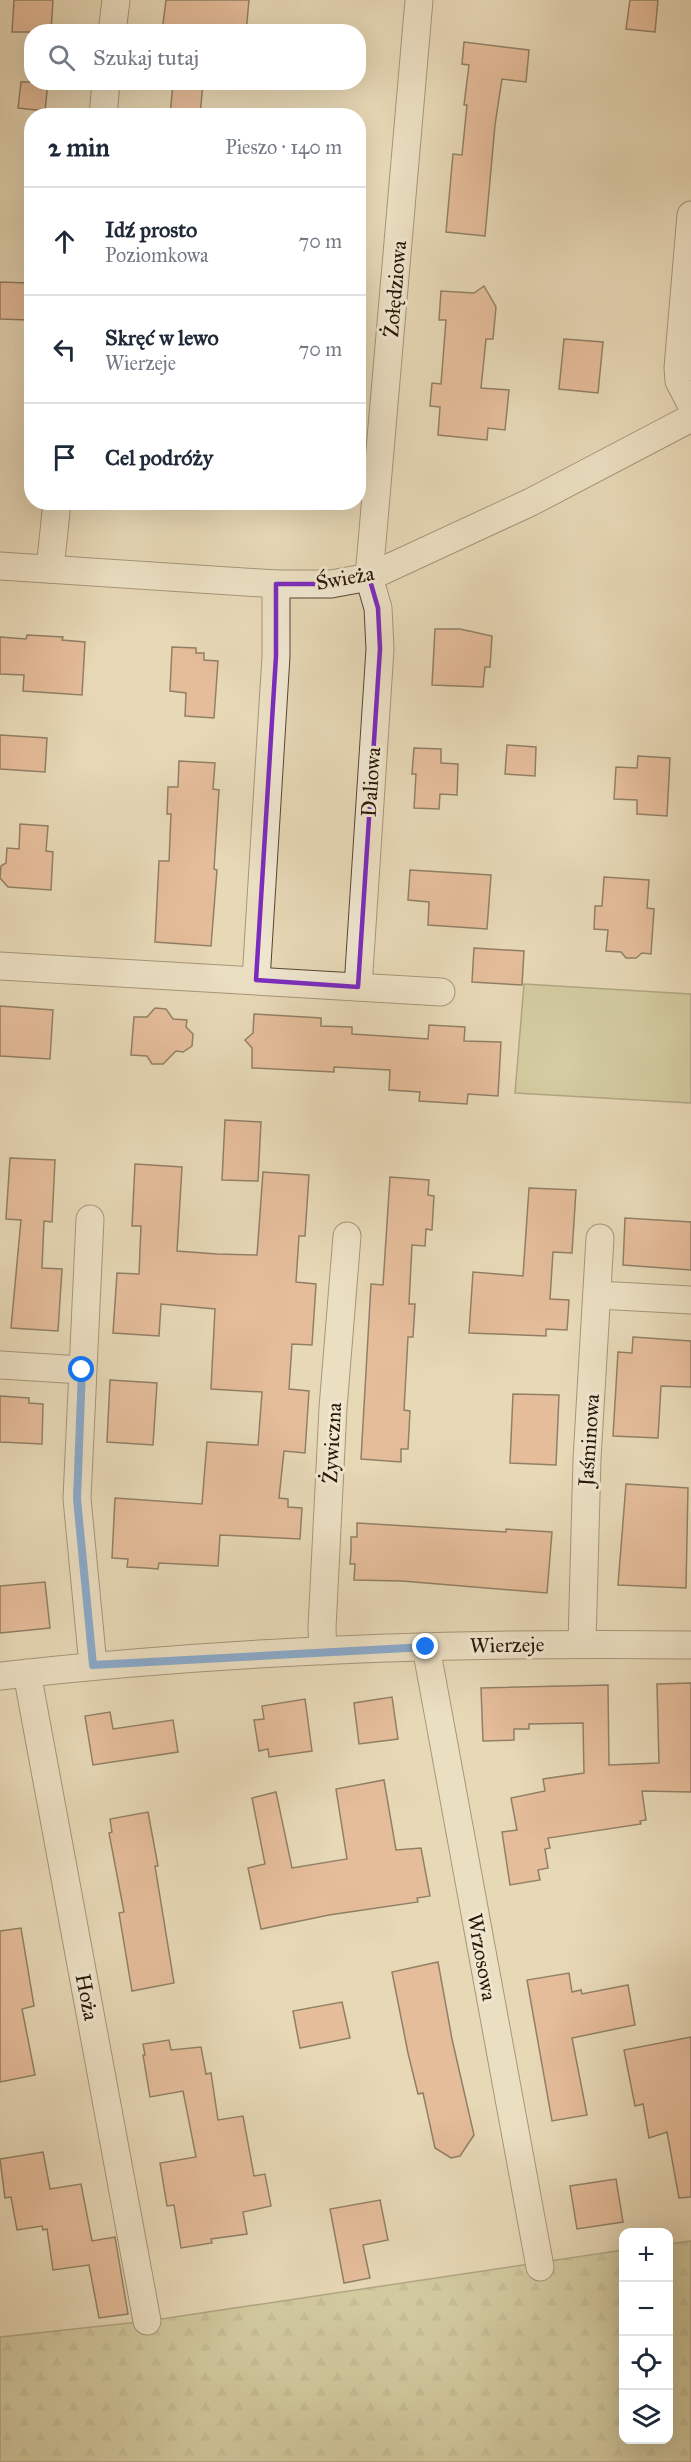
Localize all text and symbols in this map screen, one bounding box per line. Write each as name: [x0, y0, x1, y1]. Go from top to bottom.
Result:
search box: [24, 24, 366, 90]
icon: search: [45, 41, 78, 74]
text: Szukaj tutaj: [93, 44, 199, 71]
text: 2 min: [48, 131, 109, 163]
text: Pieszo · 140 m: [225, 135, 342, 159]
text: Idź prosto: [105, 216, 197, 243]
icon: ahead: [48, 225, 81, 258]
text: 70 m: [299, 229, 342, 253]
street label: Żołędziowa: [378, 239, 412, 339]
text: Poziomkowa: [105, 243, 209, 267]
text: Skręć w lewo: [105, 324, 219, 351]
icon: left: [48, 333, 81, 366]
text: 70 m: [299, 337, 342, 361]
text: Wierzeje: [105, 351, 176, 375]
icon: arrive: [48, 441, 81, 474]
text: Cel podróży: [105, 444, 213, 471]
street label: Świeża: [314, 559, 376, 596]
street label: Daliowa: [356, 746, 386, 818]
route start: [68, 1356, 94, 1382]
street label: Jaśminowa: [573, 1393, 605, 1489]
street label: Żywiczna: [317, 1402, 347, 1484]
street label: Wierzeje: [469, 1631, 545, 1659]
route end: [412, 1633, 438, 1659]
street label: Wrzosowa: [462, 1911, 502, 2003]
street label: Hoża: [70, 1971, 104, 2023]
map controls: [619, 2228, 673, 2444]
button: +: [619, 2228, 673, 2282]
button: −: [619, 2282, 673, 2336]
button: locate: [619, 2336, 673, 2390]
button: layers: [619, 2390, 673, 2444]

